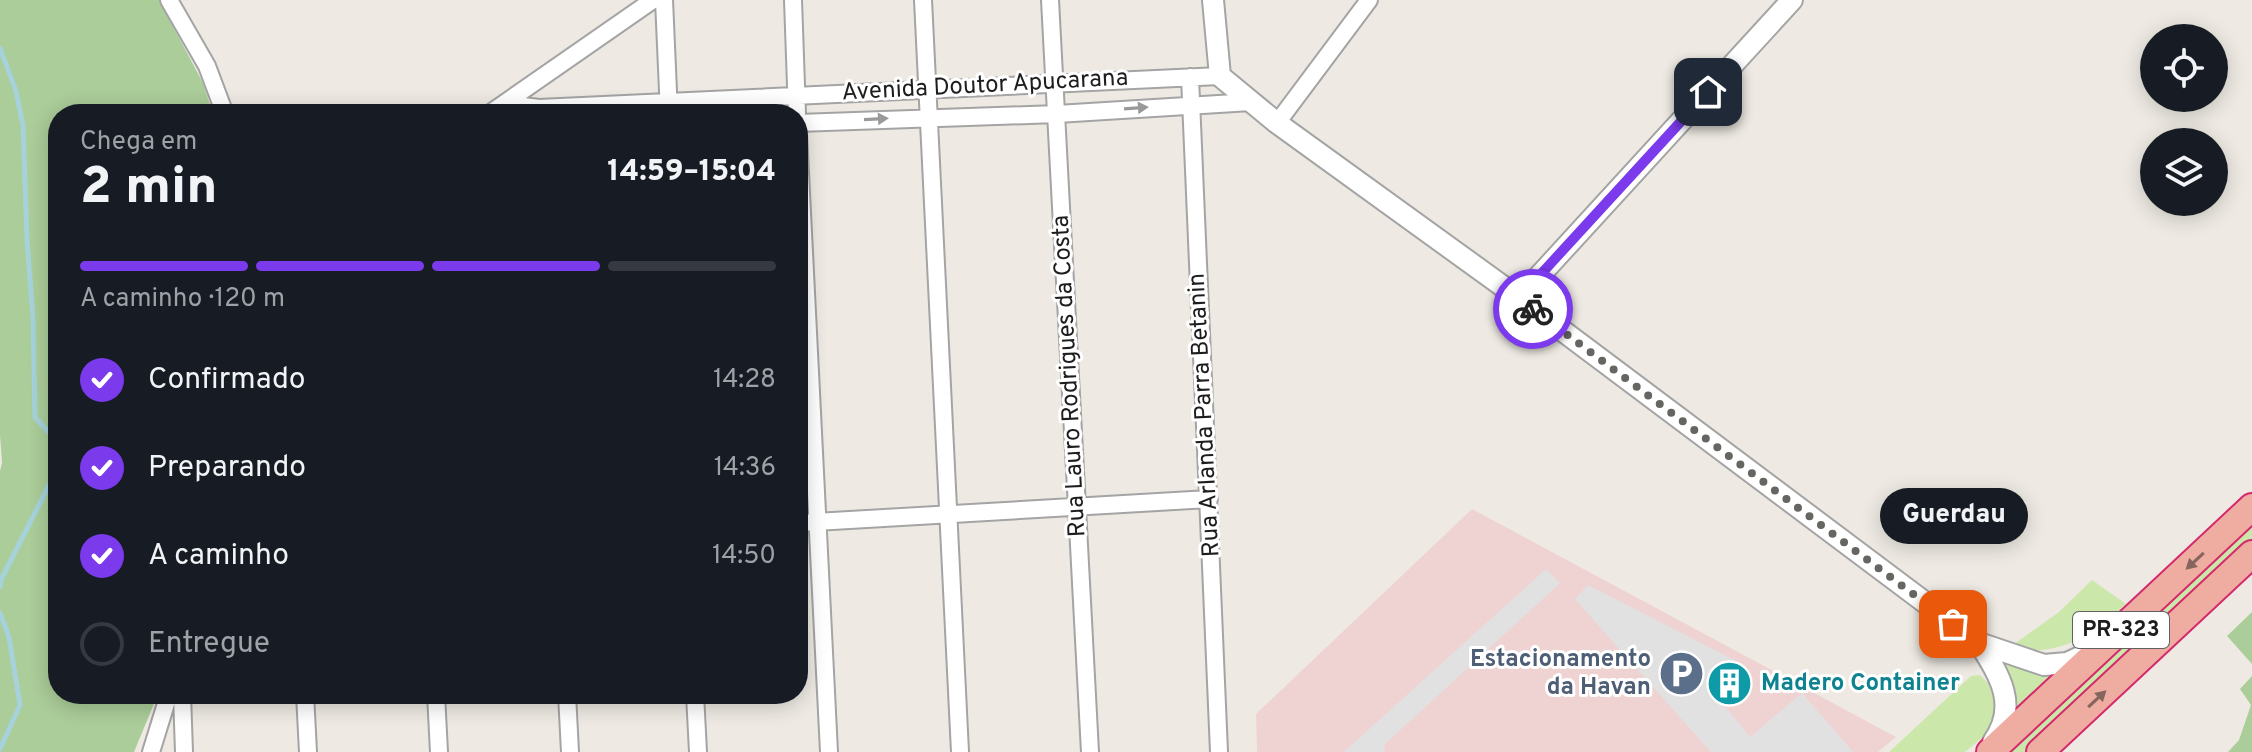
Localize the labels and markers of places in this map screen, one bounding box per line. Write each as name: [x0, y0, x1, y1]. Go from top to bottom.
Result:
pin: [1674, 58, 1742, 126]
callout: Guerdau: [1879, 488, 2027, 544]
pin: [1919, 590, 1987, 658]
place label: Estacionamento da Havan: [1470, 645, 1651, 703]
parking icon: Estacionamento da Havan: [1658, 650, 1706, 698]
building icon: Madero Container: [1706, 660, 1754, 708]
place label: Madero Container: [1761, 669, 1960, 699]

